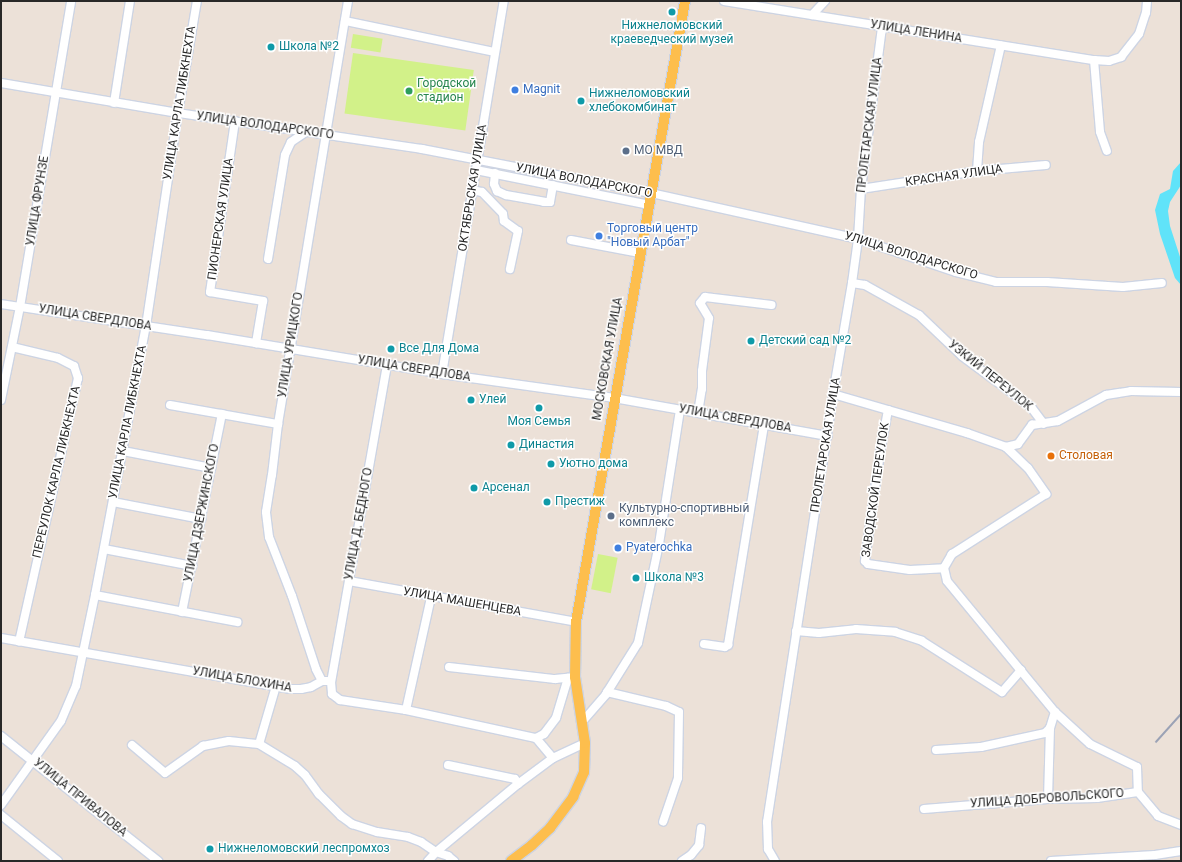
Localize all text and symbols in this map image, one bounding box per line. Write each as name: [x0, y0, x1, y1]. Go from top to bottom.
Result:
marker: Нижнеломовский краеведческий музей: [667, 7, 677, 17]
street label: УЛИЦА ЛЕНИНА: [869, 18, 963, 46]
place label: Нижнеломовский краеведческий музей: [611, 19, 733, 47]
street label: УЛИЦА КАРЛА ЛИБКНЕХТА: [161, 25, 199, 181]
place label: Школа №2: [279, 40, 339, 54]
marker: Школа №2: [266, 42, 276, 52]
street label: ПРОЛЕТАРСКАЯ УЛИЦА: [855, 56, 885, 194]
place label: Городской стадион: [417, 77, 476, 105]
place label: Magnit: [523, 83, 560, 97]
marker: Magnit: [510, 85, 520, 95]
marker: Городской стадион: [404, 86, 414, 96]
place label: Нижнеломовский хлебокомбинат: [589, 87, 690, 115]
marker: Нижнеломовский хлебокомбинат: [576, 96, 586, 106]
street label: УЛИЦА ВОЛОДАРСКОГО: [195, 109, 335, 143]
street label: ОКТЯБРЬСКАЯ УЛИЦА: [456, 123, 490, 253]
place label: МО МВД: [634, 144, 683, 158]
marker: МО МВД: [621, 146, 631, 156]
street label: УЛИЦА ФРУНЗЕ: [24, 155, 52, 247]
street label: ПИОНЕРСКАЯ УЛИЦА: [205, 157, 237, 281]
street label: УЛИЦА ВОЛОДАРСКОГО: [515, 161, 653, 201]
street label: КРАСНАЯ УЛИЦА: [904, 162, 1004, 190]
place label: Торговый центр "Новый Арбат": [607, 222, 698, 250]
street label: УЛИЦА ВОЛОДАРСКОГО: [843, 229, 979, 283]
marker: Торговый центр "Новый Арбат": [594, 231, 604, 241]
street label: УЛИЦА УРИЦКОГО: [276, 291, 306, 399]
street label: МОСКОВСКАЯ УЛИЦА: [590, 296, 626, 422]
street label: УЛИЦА СВЕРДЛОВА: [37, 302, 153, 334]
place label: Детский сад №2: [759, 334, 851, 348]
marker: Детский сад №2: [746, 336, 756, 346]
street label: УЗКИЙ ПЕРЕУЛОК: [945, 338, 1035, 414]
place label: Все Для Дома: [399, 342, 479, 356]
street label: УЛИЦА КАРЛА ЛИБКНЕХТА: [106, 344, 150, 500]
marker: Все Для Дома: [386, 344, 396, 354]
street label: УЛИЦА СВЕРДЛОВА: [356, 353, 472, 385]
street label: ПРОЛЕТАРСКАЯ УЛИЦА: [808, 376, 844, 514]
street label: ПЕРЕУЛОК КАРЛА ЛИБКНЕХТА: [30, 384, 84, 560]
place label: Улей: [479, 393, 506, 407]
marker: Улей: [466, 395, 476, 405]
street label: УЛИЦА СВЕРДЛОВА: [677, 402, 793, 436]
marker: Моя Семья: [534, 403, 544, 413]
place label: Моя Семья: [507, 415, 571, 429]
street label: ЗАВОДСКОЙ ПЕРЕУЛОК: [859, 422, 893, 558]
place label: Династия: [519, 438, 574, 452]
marker: Династия: [506, 440, 516, 450]
street label: УЛИЦА ДЗЕРЖИНСКОГО: [182, 443, 222, 583]
place label: Столовая: [1059, 449, 1113, 463]
marker: Столовая: [1046, 451, 1056, 461]
place label: Уютно дома: [559, 457, 628, 471]
marker: Уютно дома: [546, 459, 556, 469]
street label: УЛИЦА Д. БЕДНОГО: [342, 467, 376, 581]
place label: Арсенал: [482, 481, 530, 495]
marker: Арсенал: [469, 483, 479, 493]
place label: Престиж: [555, 495, 605, 509]
marker: Престиж: [542, 497, 552, 507]
place label: Культурно-спортивный комплекс: [619, 502, 749, 530]
marker: Культурно-спортивный комплекс: [606, 511, 616, 521]
place label: Pyaterochka: [626, 541, 692, 555]
marker: Pyaterochka: [613, 543, 623, 553]
place label: Школа №3: [644, 571, 704, 585]
marker: Школа №3: [631, 573, 641, 583]
street label: УЛИЦА МАШЕНЦЕВА: [402, 584, 522, 620]
street label: УЛИЦА БЛОХИНА: [191, 664, 293, 696]
street label: УЛИЦА ПРИВАЛОВА: [30, 756, 130, 840]
street label: УЛИЦА ДОБРОВОЛЬСКОГО: [970, 786, 1124, 812]
place label: Нижнеломовский леспромхоз: [218, 842, 390, 856]
marker: Нижнеломовский леспромхоз: [205, 844, 215, 854]

